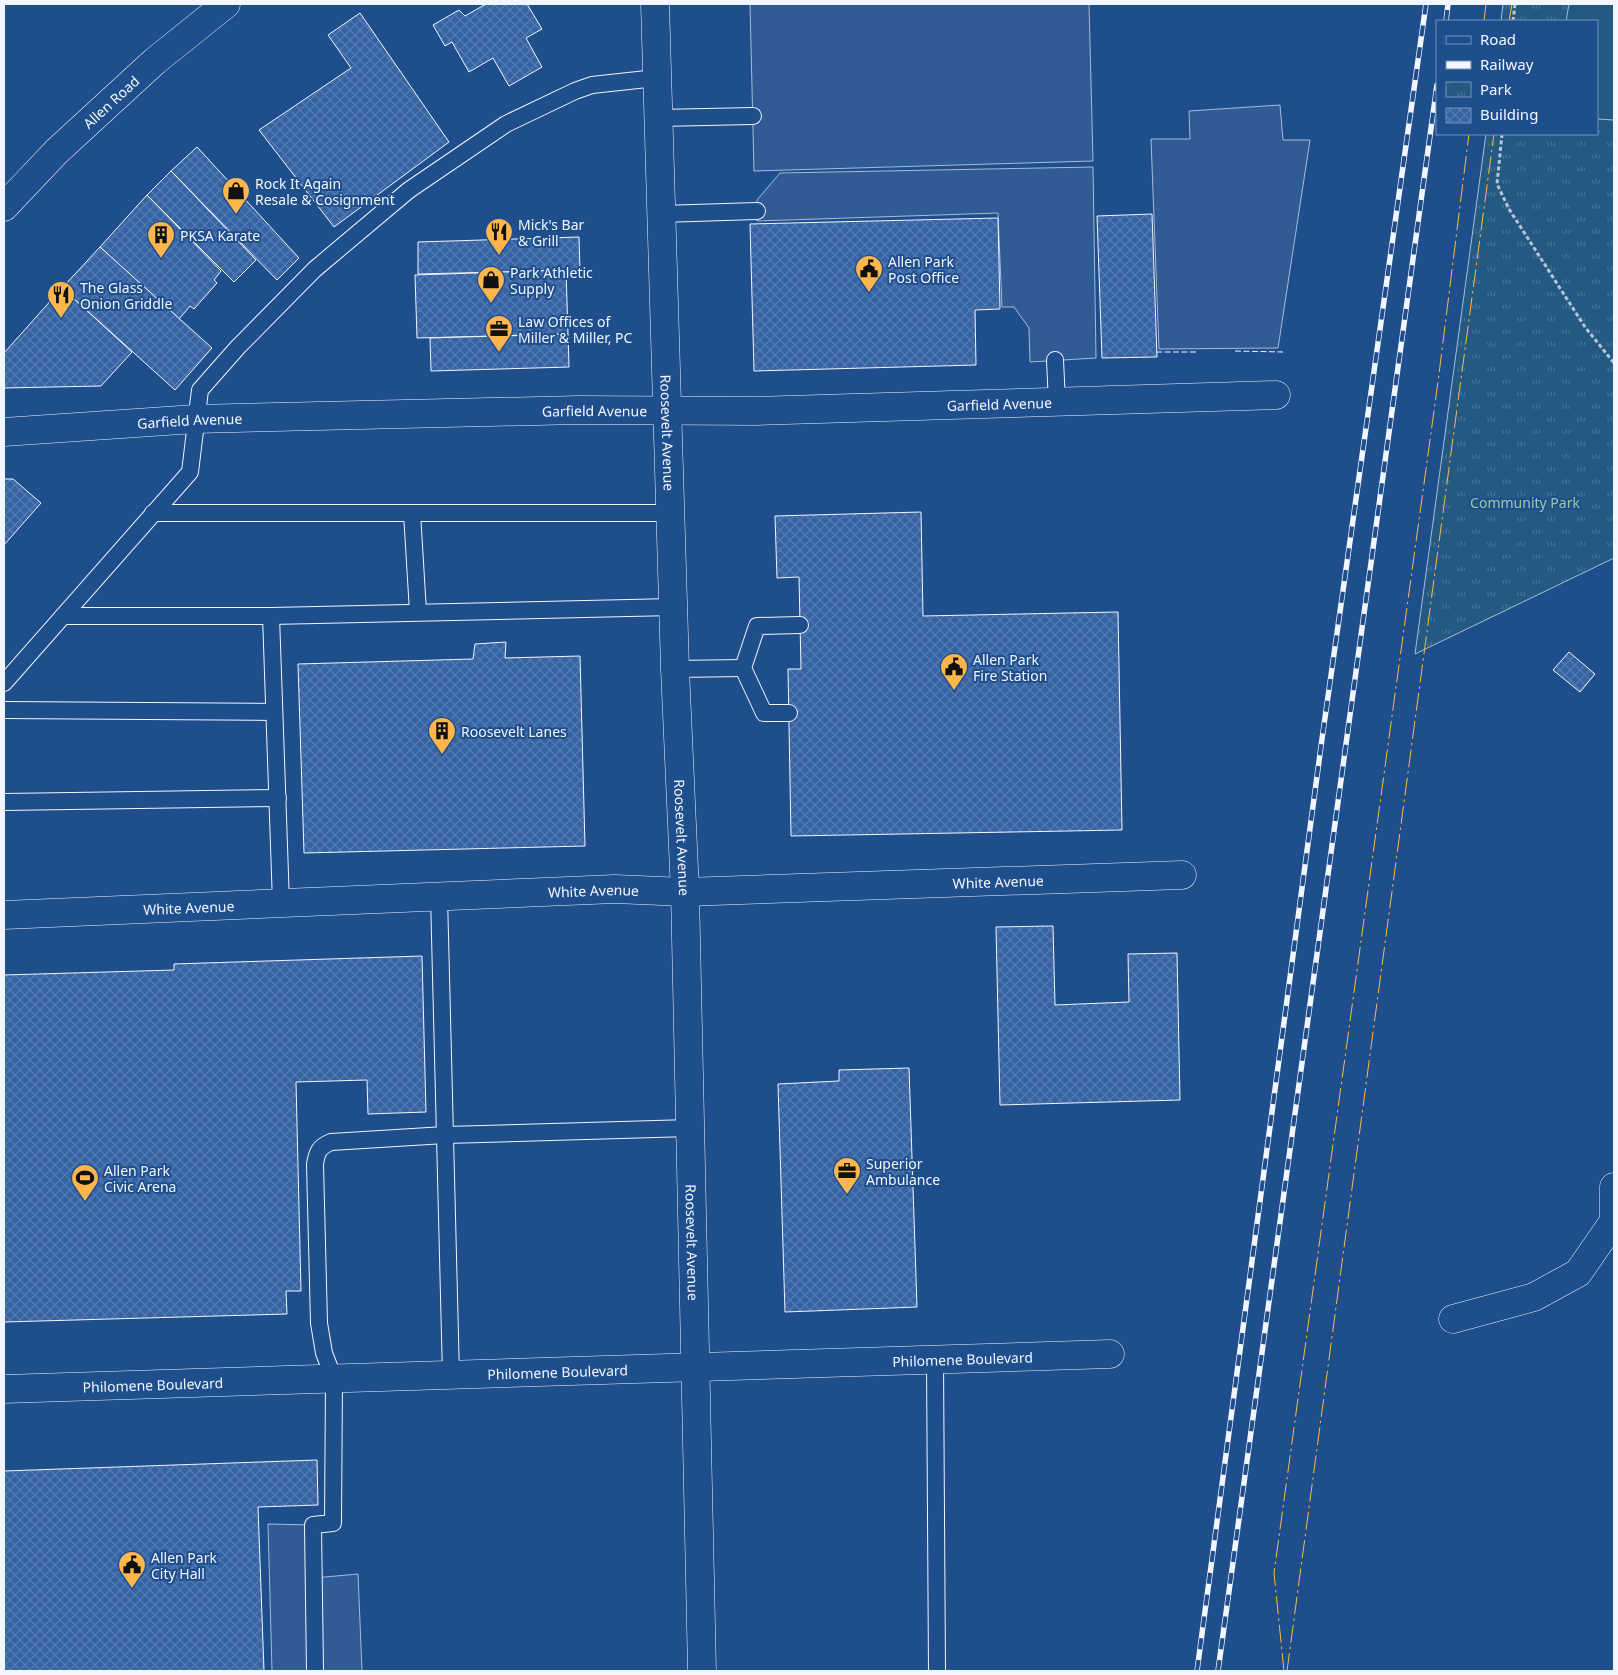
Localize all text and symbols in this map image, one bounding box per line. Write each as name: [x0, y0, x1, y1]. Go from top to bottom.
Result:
legend: [1436, 20, 1598, 135]
text: Road: [1480, 29, 1516, 49]
text: Railway: [1480, 54, 1534, 74]
street label: Allen Road: [78, 71, 143, 132]
text: Park: [1480, 79, 1512, 99]
text: Building: [1480, 104, 1538, 124]
place label: Rock It Again Resale & Cosignment: [255, 174, 395, 209]
shop icon: Rock It Again Resale & Cosignment: [221, 176, 251, 215]
place label: Mick's Bar & Grill: [518, 215, 585, 250]
restaurant icon: Mick's Bar & Grill: [484, 217, 514, 256]
building icon: PKSA Karate: [146, 220, 176, 259]
place label: PKSA Karate: [180, 226, 260, 245]
place label: Allen Park Post Office: [888, 252, 959, 287]
public building icon: Allen Park Post Office: [854, 254, 884, 293]
place label: Park Athletic Supply: [510, 263, 593, 298]
shop icon: Park Athletic Supply: [476, 265, 506, 304]
place label: The Glass Onion Griddle: [80, 278, 172, 313]
restaurant icon: The Glass Onion Griddle: [46, 280, 76, 319]
place label: Law Offices of Miller & Miller, PC: [518, 312, 633, 347]
office icon: Law Offices of Miller & Miller, PC: [484, 314, 514, 353]
street label: Roosevelt Avenue: [657, 374, 679, 491]
street label: Garfield Avenue: [946, 392, 1052, 415]
street label: Garfield Avenue: [542, 400, 647, 420]
street label: Garfield Avenue: [136, 408, 243, 432]
park label: Community Park: [1470, 493, 1580, 512]
place label: Allen Park Fire Station: [973, 650, 1047, 685]
public building icon: Allen Park Fire Station: [939, 652, 969, 691]
building icon: Roosevelt Lanes: [427, 716, 457, 755]
place label: Roosevelt Lanes: [461, 722, 567, 741]
street label: Roosevelt Avenue: [670, 779, 695, 896]
street label: White Avenue: [952, 870, 1044, 892]
street label: White Avenue: [548, 879, 639, 901]
street label: White Avenue: [143, 896, 235, 919]
place label: Superior Ambulance: [866, 1154, 940, 1189]
office icon: Superior Ambulance: [832, 1156, 862, 1195]
place label: Allen Park Civic Arena: [104, 1161, 176, 1196]
sports icon: Allen Park Civic Arena: [70, 1163, 100, 1202]
street label: Roosevelt Avenue: [682, 1184, 703, 1301]
street label: Philomene Boulevard: [892, 1347, 1033, 1370]
street label: Philomene Boulevard: [487, 1360, 628, 1383]
street label: Philomene Boulevard: [82, 1373, 224, 1396]
place label: Allen Park City Hall: [151, 1548, 217, 1583]
public building icon: Allen Park City Hall: [117, 1550, 147, 1589]

